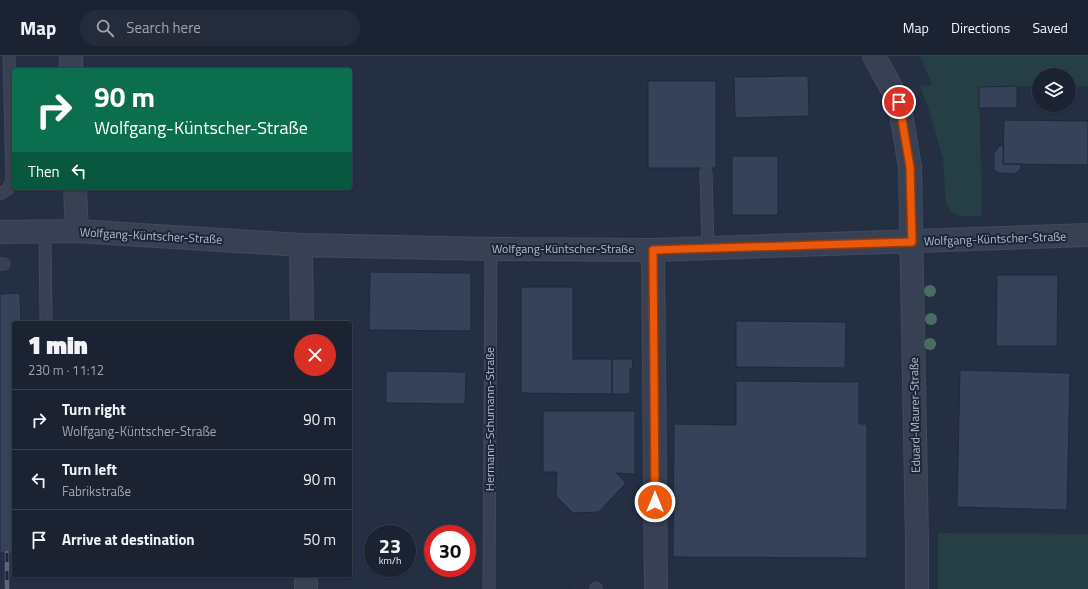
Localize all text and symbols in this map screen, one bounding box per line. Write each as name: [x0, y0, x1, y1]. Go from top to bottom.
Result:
search box: [80, 10, 360, 46]
text: Map: [20, 13, 56, 42]
text: Search here: [126, 16, 201, 39]
icon: search: [94, 17, 116, 39]
text: Map: [903, 17, 929, 38]
text: Directions: [951, 17, 1010, 38]
text: Saved: [1032, 17, 1068, 38]
map controls: [1032, 68, 1076, 112]
button: layers: [1032, 68, 1076, 112]
text: 90 m: [94, 75, 155, 118]
icon: right: [28, 84, 80, 136]
pin: [882, 85, 916, 119]
icon: arrive: [888, 91, 910, 113]
text: Wolfgang-Küntscher-Straße: [94, 114, 308, 141]
text: Then: [28, 160, 60, 183]
icon: left: [68, 160, 90, 182]
street label: Wolfgang-Küntscher-Straße: [79, 222, 223, 249]
street label: Wolfgang-Küntscher-Straße: [923, 227, 1067, 250]
street label: Wolfgang-Küntscher-Straße: [492, 239, 634, 258]
text: 1 min: [28, 327, 88, 363]
button: close: [294, 334, 336, 376]
street label: Hermann-Schumann-Straße: [480, 347, 499, 491]
street label: Eduard-Maurer-Straße: [904, 357, 925, 473]
text: 230 m · 11:12: [28, 360, 104, 380]
text: Turn right: [62, 398, 126, 421]
text: 90 m: [303, 408, 336, 431]
icon: right: [28, 409, 50, 431]
text: Wolfgang-Küntscher-Straße: [62, 421, 216, 441]
text: Turn left: [62, 458, 117, 481]
text: 90 m: [303, 468, 336, 491]
icon: left: [28, 469, 50, 491]
text: Fabrikstraße: [62, 481, 131, 501]
position arrow: [634, 481, 676, 523]
speed limit sign: 30: [424, 525, 476, 577]
text: Arrive at destination: [62, 528, 195, 551]
text: 50 m: [303, 528, 336, 551]
icon: arrive: [28, 529, 50, 551]
text: 23: [379, 530, 401, 561]
text: km/h: [379, 553, 401, 568]

